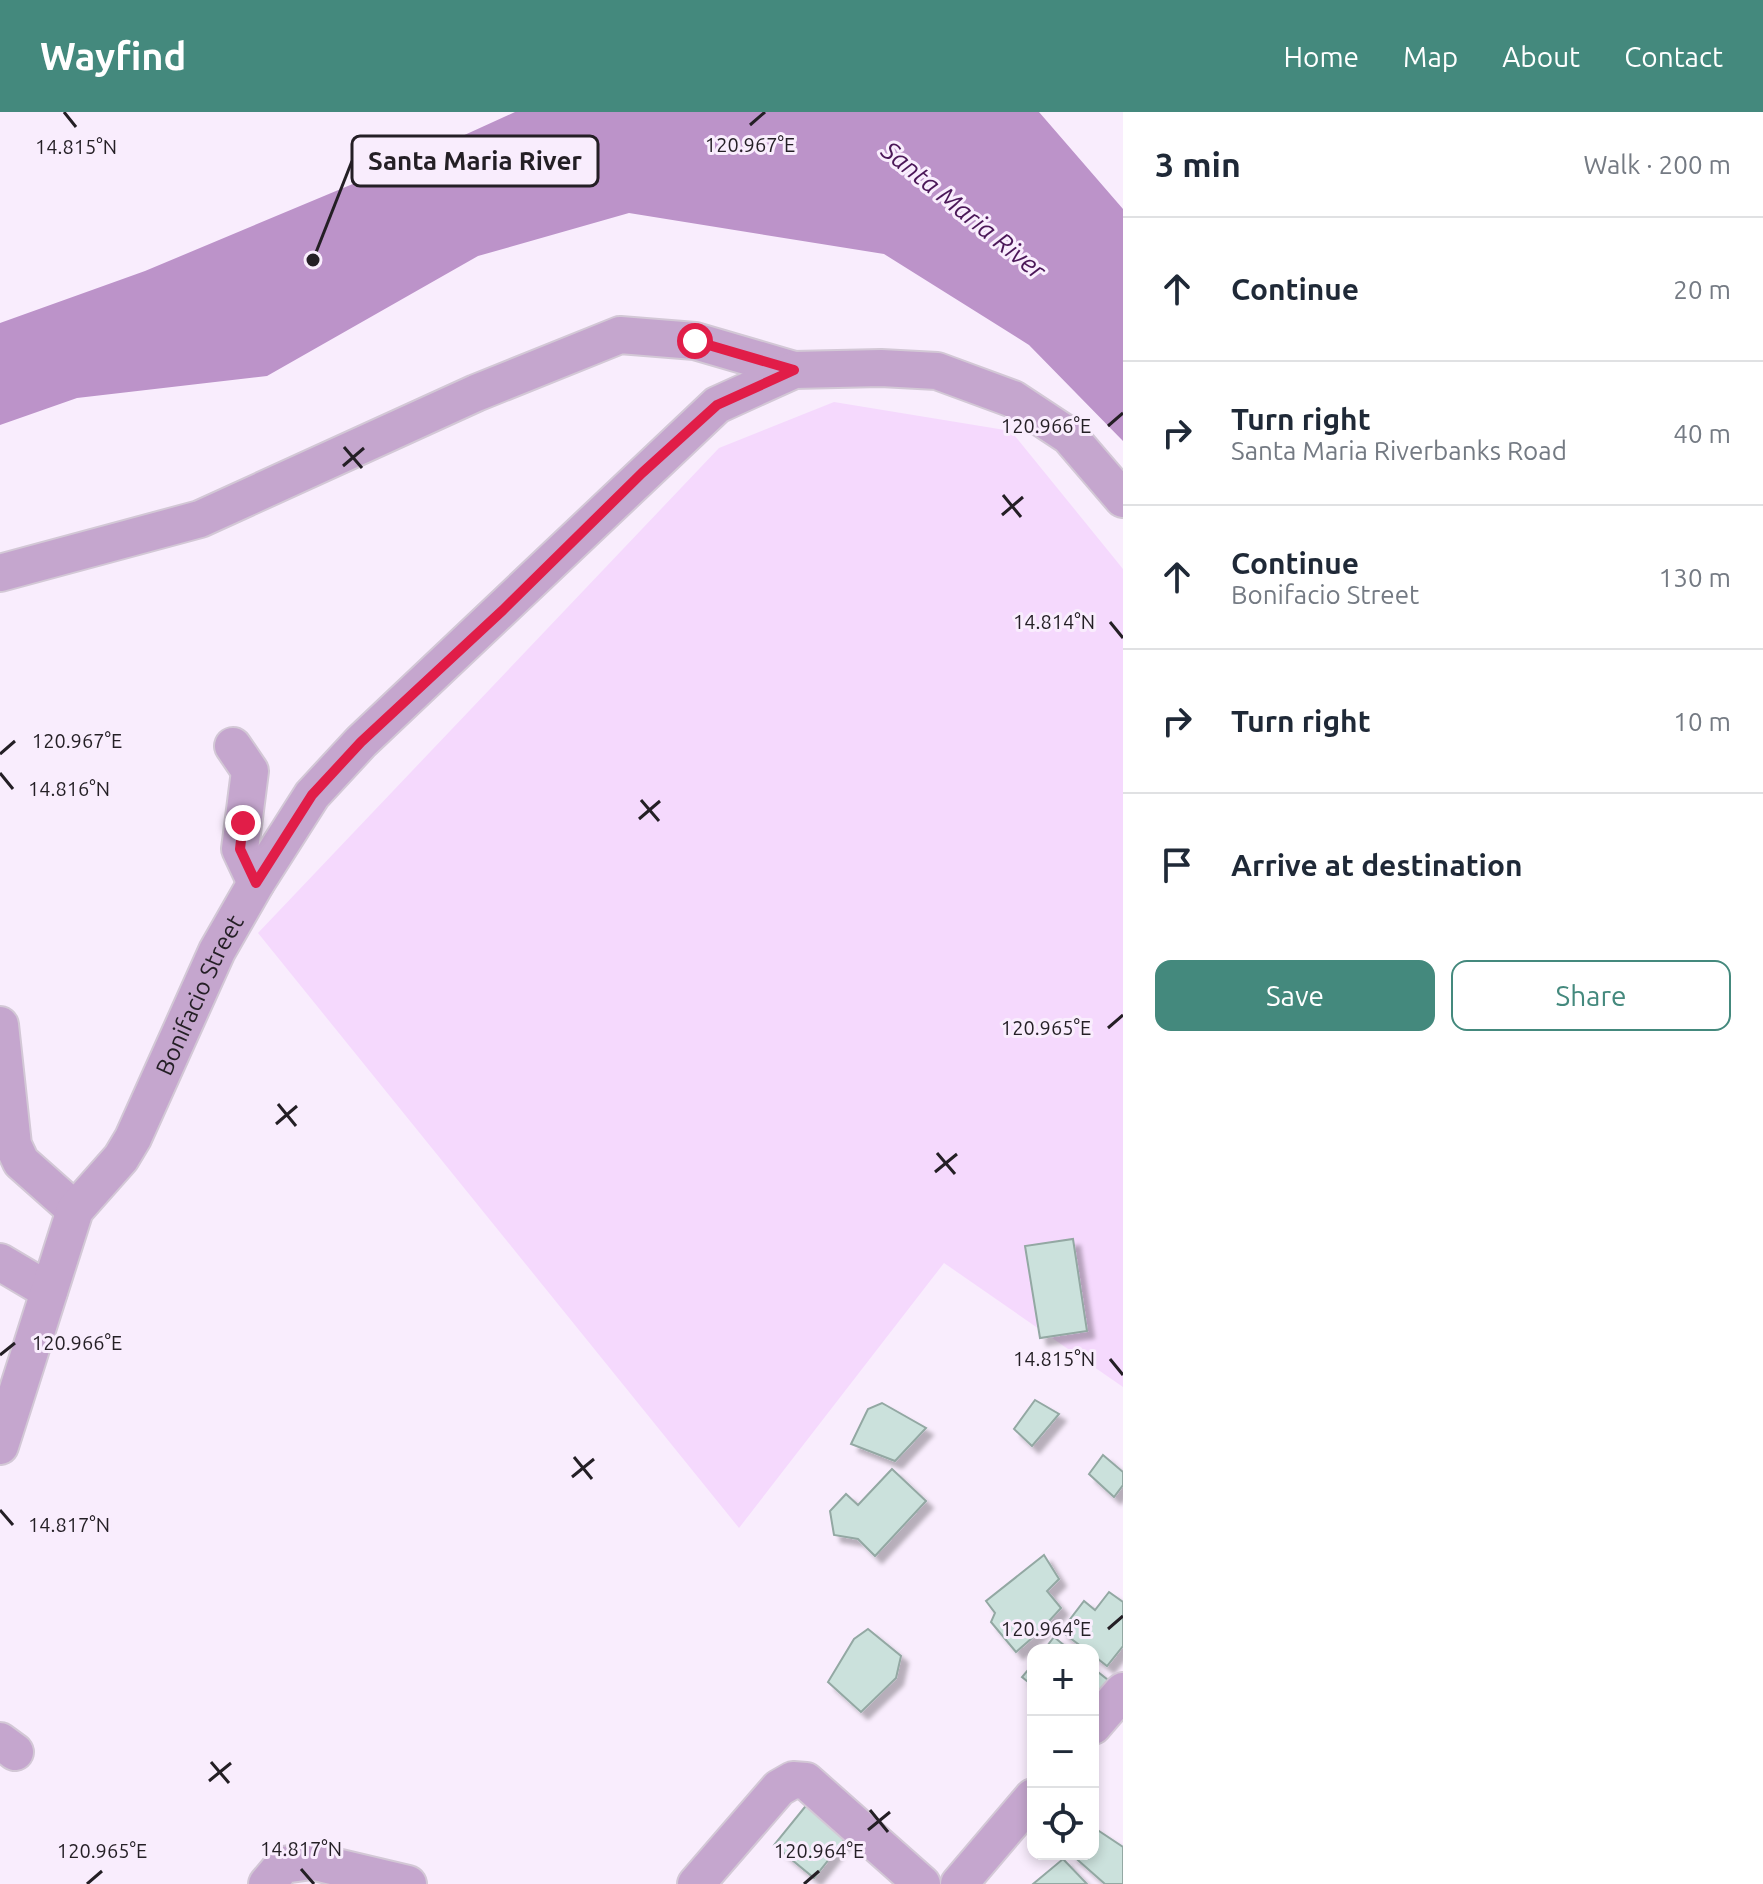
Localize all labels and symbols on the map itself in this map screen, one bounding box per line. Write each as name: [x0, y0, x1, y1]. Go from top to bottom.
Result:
text: 120.967°E: [705, 133, 795, 156]
water label: Santa Maria River: [876, 134, 1053, 286]
text: 14.815°N: [35, 135, 117, 158]
callout: Santa Maria River: [352, 136, 598, 186]
text: Santa Maria River: [368, 146, 582, 175]
route start: [677, 323, 713, 359]
text: 120.966°E: [1001, 414, 1091, 437]
text: 14.814°N: [1013, 610, 1095, 633]
text: 120.967°E: [32, 729, 122, 752]
text: 14.816°N: [28, 777, 110, 800]
route end: [225, 805, 261, 841]
street label: Bonifacio Street: [150, 909, 249, 1079]
text: 120.965°E: [1001, 1016, 1091, 1039]
text: 120.966°E: [32, 1331, 122, 1354]
text: 14.815°N: [1013, 1347, 1095, 1370]
text: 14.817°N: [28, 1513, 110, 1536]
text: 120.964°E: [1001, 1617, 1091, 1640]
text: 14.817°N: [260, 1837, 342, 1860]
text: 120.965°E: [57, 1839, 147, 1862]
text: 120.964°E: [774, 1839, 864, 1862]

